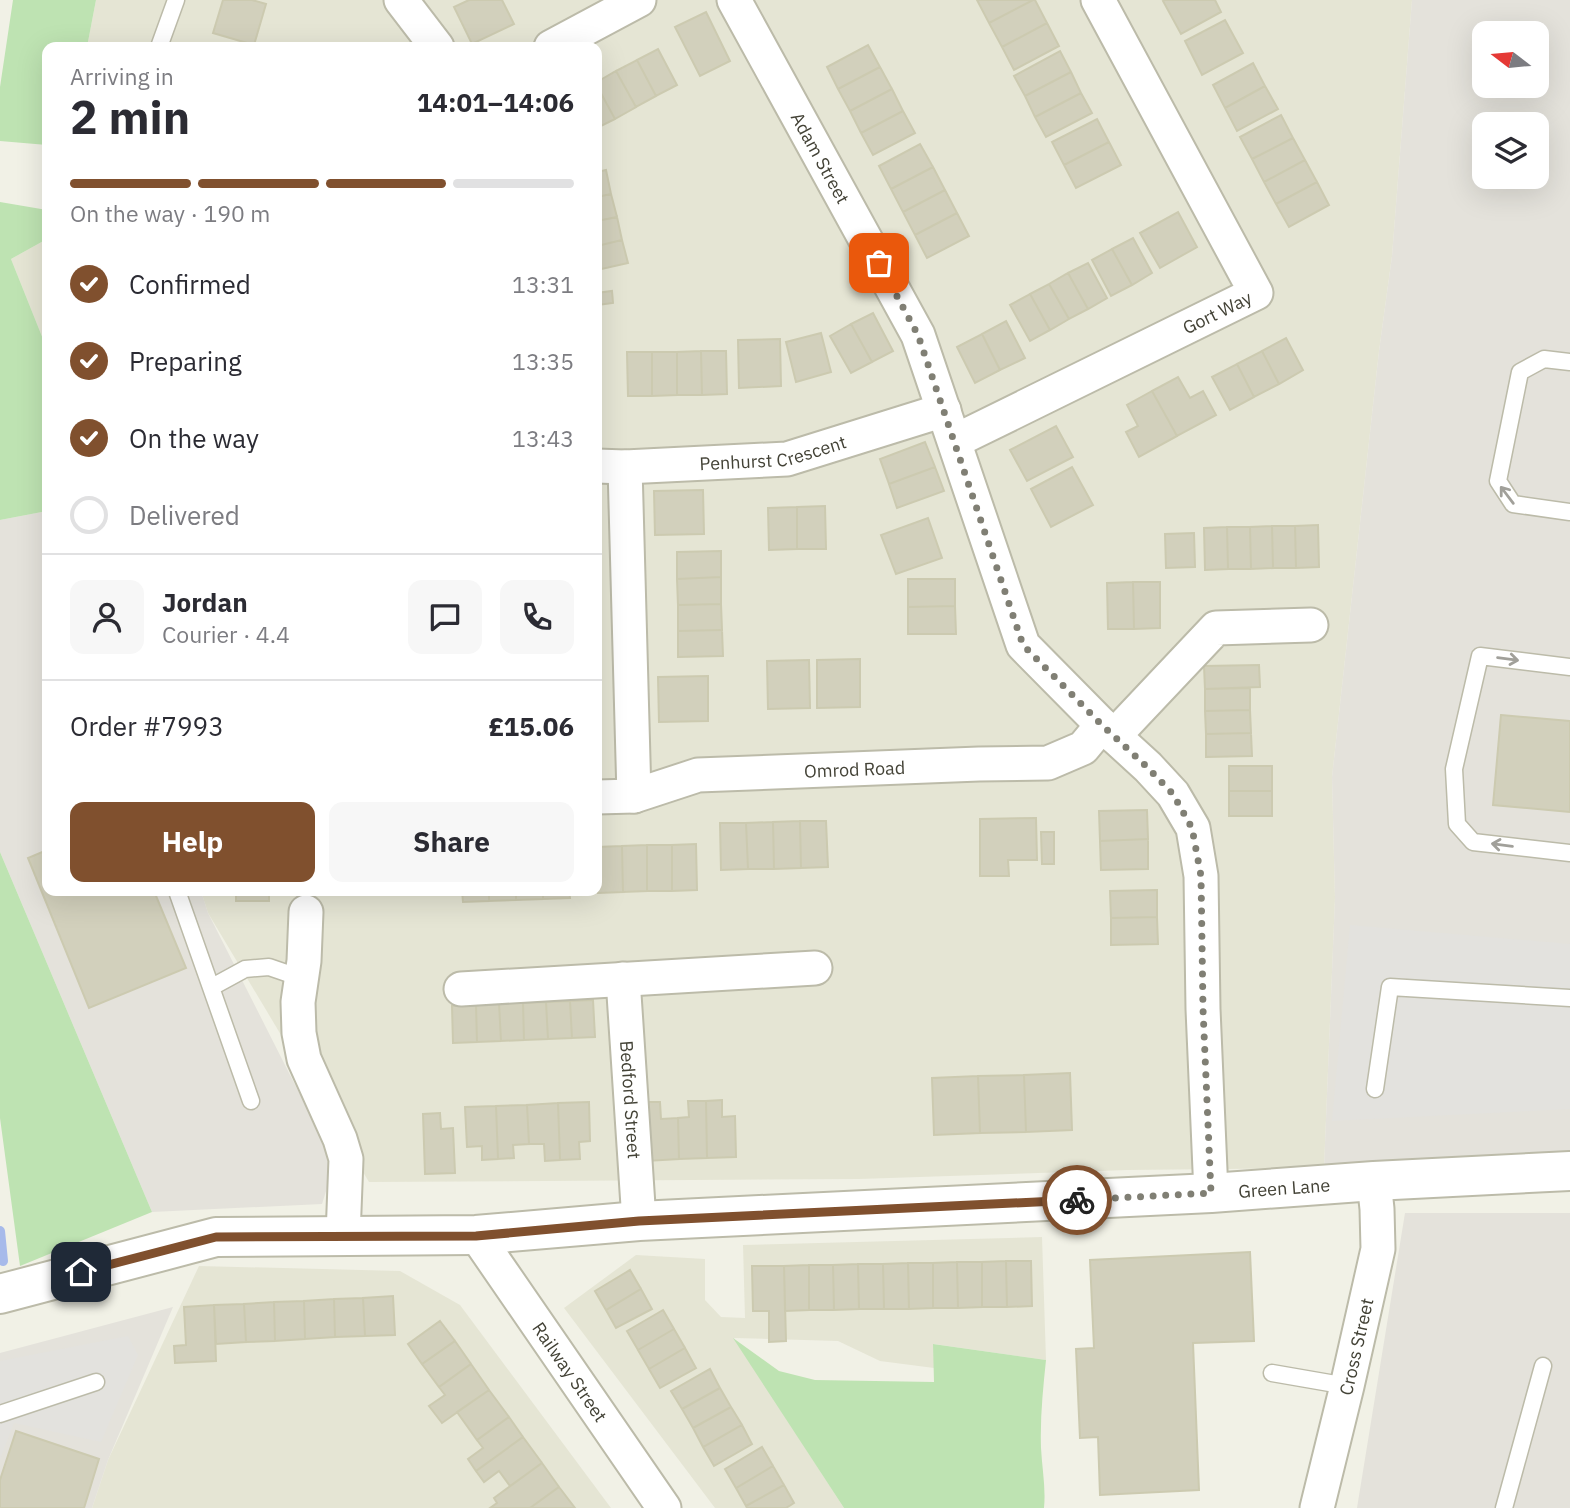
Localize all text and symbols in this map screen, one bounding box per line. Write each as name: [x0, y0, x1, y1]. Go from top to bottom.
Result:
north arrow: [1472, 21, 1549, 98]
map controls: [1472, 21, 1549, 189]
text: Arriving in: [70, 61, 174, 91]
text: 14:01–14:06: [417, 85, 574, 119]
text: 2 min: [70, 87, 190, 147]
street label: Adam Street: [786, 108, 855, 208]
button: layers: [1472, 112, 1549, 189]
text: On the way · 190 m: [70, 198, 270, 228]
pin: [849, 233, 909, 293]
icon: bag: [860, 244, 898, 282]
icon: check: [70, 265, 108, 303]
text: Confirmed: [129, 267, 251, 301]
text: 13:31: [512, 269, 574, 299]
street label: Gort Way: [1179, 285, 1255, 339]
icon: check: [70, 342, 108, 380]
text: Preparing: [129, 344, 242, 378]
text: 13:35: [512, 346, 574, 376]
icon: check: [70, 419, 108, 457]
text: On the way: [129, 421, 259, 455]
text: 13:43: [512, 423, 574, 453]
street label: Penhurst Crescent: [699, 430, 849, 475]
one-way arrow: [1500, 486, 1515, 504]
text: Delivered: [129, 498, 240, 532]
button: person: [70, 580, 144, 654]
button: chat: [408, 580, 482, 654]
button: phone: [500, 580, 574, 654]
text: Jordan: [162, 585, 248, 619]
text: Courier · 4.4: [162, 619, 290, 649]
one-way arrow: [1496, 653, 1519, 666]
text: Order #7993: [70, 709, 224, 743]
text: £15.06: [488, 709, 574, 743]
street label: Omrod Road: [803, 755, 906, 782]
button: Help: [70, 802, 315, 882]
button: Share: [329, 802, 574, 882]
one-way arrow: [1491, 839, 1514, 852]
street label: Bedford Street: [616, 1040, 646, 1160]
courier: [1042, 1165, 1112, 1235]
street label: Green Lane: [1237, 1173, 1331, 1202]
icon: bike: [1058, 1181, 1096, 1219]
pin: [51, 1242, 111, 1302]
icon: home: [62, 1253, 100, 1291]
street label: Cross Street: [1334, 1296, 1378, 1398]
street label: Railway Street: [528, 1317, 613, 1426]

